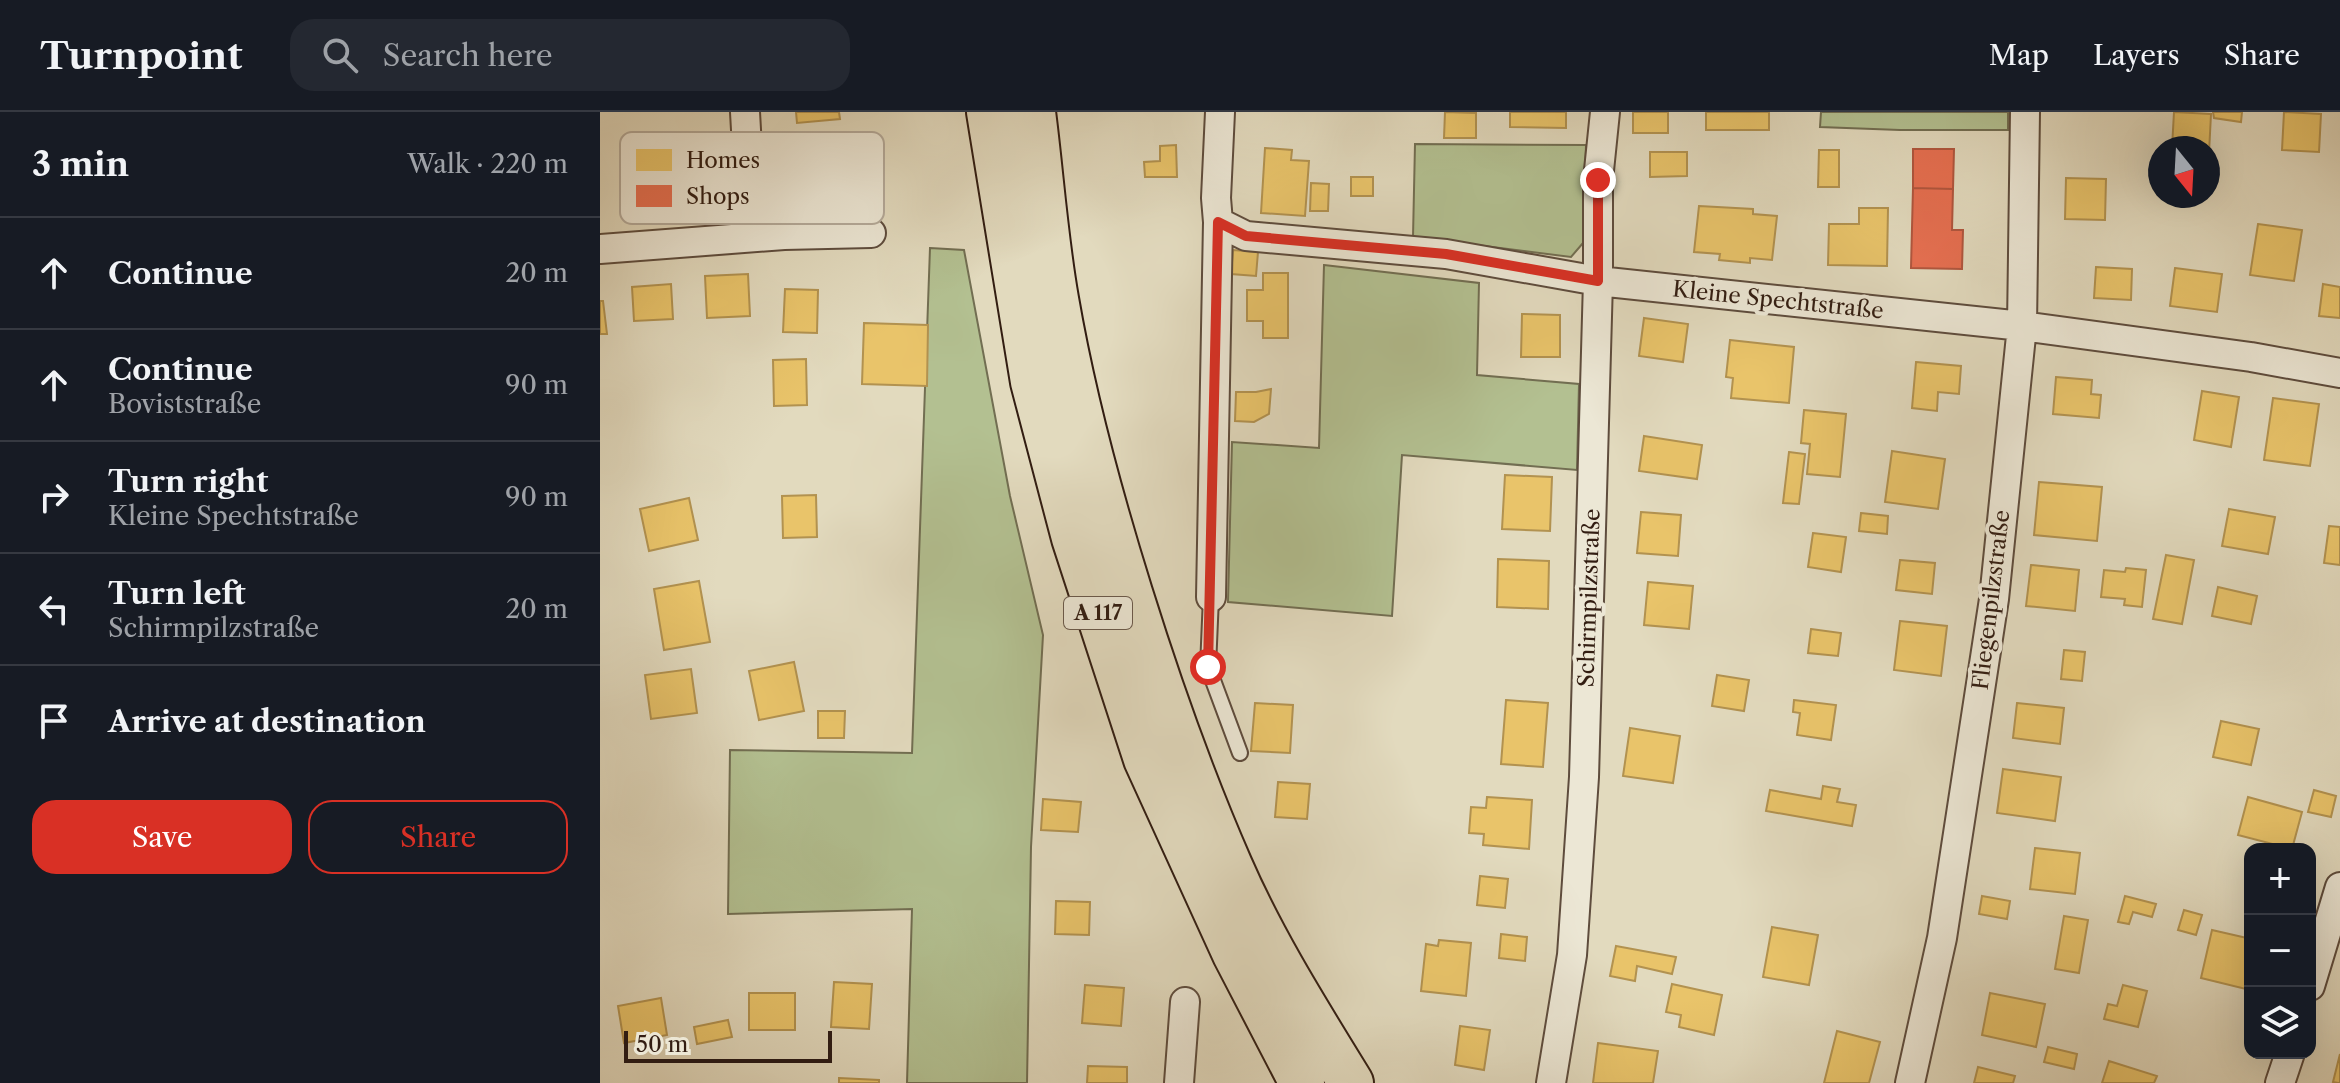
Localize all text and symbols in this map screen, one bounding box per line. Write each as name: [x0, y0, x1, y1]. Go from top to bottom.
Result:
search box: [290, 19, 850, 91]
text: Turnpoint: [40, 32, 242, 79]
icon: search: [318, 33, 362, 77]
text: Search here: [382, 37, 552, 74]
text: Map: [1989, 38, 2049, 72]
text: Layers: [2093, 38, 2180, 72]
text: Share: [2224, 38, 2300, 72]
legend: [620, 132, 884, 224]
north arrow: [2148, 136, 2220, 208]
text: 3 min: [32, 143, 129, 185]
text: Homes: [686, 147, 760, 174]
text: Walk · 220 m: [407, 148, 568, 180]
route end: [1580, 162, 1616, 198]
text: Shops: [686, 183, 750, 210]
icon: ahead: [32, 251, 76, 295]
text: Continue: [108, 255, 253, 292]
text: 20 m: [505, 257, 568, 289]
street label: Kleine Spechtstraße: [1671, 275, 1885, 325]
text: Continue: [108, 351, 253, 388]
icon: ahead: [32, 363, 76, 407]
text: 90 m: [505, 369, 568, 401]
text: Boviststraße: [108, 388, 261, 420]
text: Turn right: [108, 463, 268, 500]
icon: right: [32, 475, 76, 519]
text: 90 m: [505, 481, 568, 513]
text: Kleine Spechtstraße: [108, 500, 359, 532]
street label: Schirmpilzstraße: [1572, 508, 1606, 688]
street label: Fliegenpilzstraße: [1967, 508, 2015, 692]
text: Turn left: [108, 575, 245, 612]
icon: left: [32, 587, 76, 631]
text: 20 m: [505, 593, 568, 625]
road number: A 117: [1064, 597, 1132, 629]
text: Schirmpilzstraße: [108, 612, 319, 644]
route start: [1190, 649, 1226, 685]
icon: arrive: [32, 699, 76, 743]
text: Arrive at destination: [108, 703, 426, 740]
button: Save: [32, 800, 292, 874]
button: Share: [308, 800, 568, 874]
map controls: [2244, 843, 2316, 1059]
button: +: [2244, 843, 2316, 915]
button: −: [2244, 915, 2316, 987]
button: layers: [2244, 987, 2316, 1059]
scale bar: [624, 1027, 832, 1063]
text: 50 m: [636, 1031, 688, 1058]

